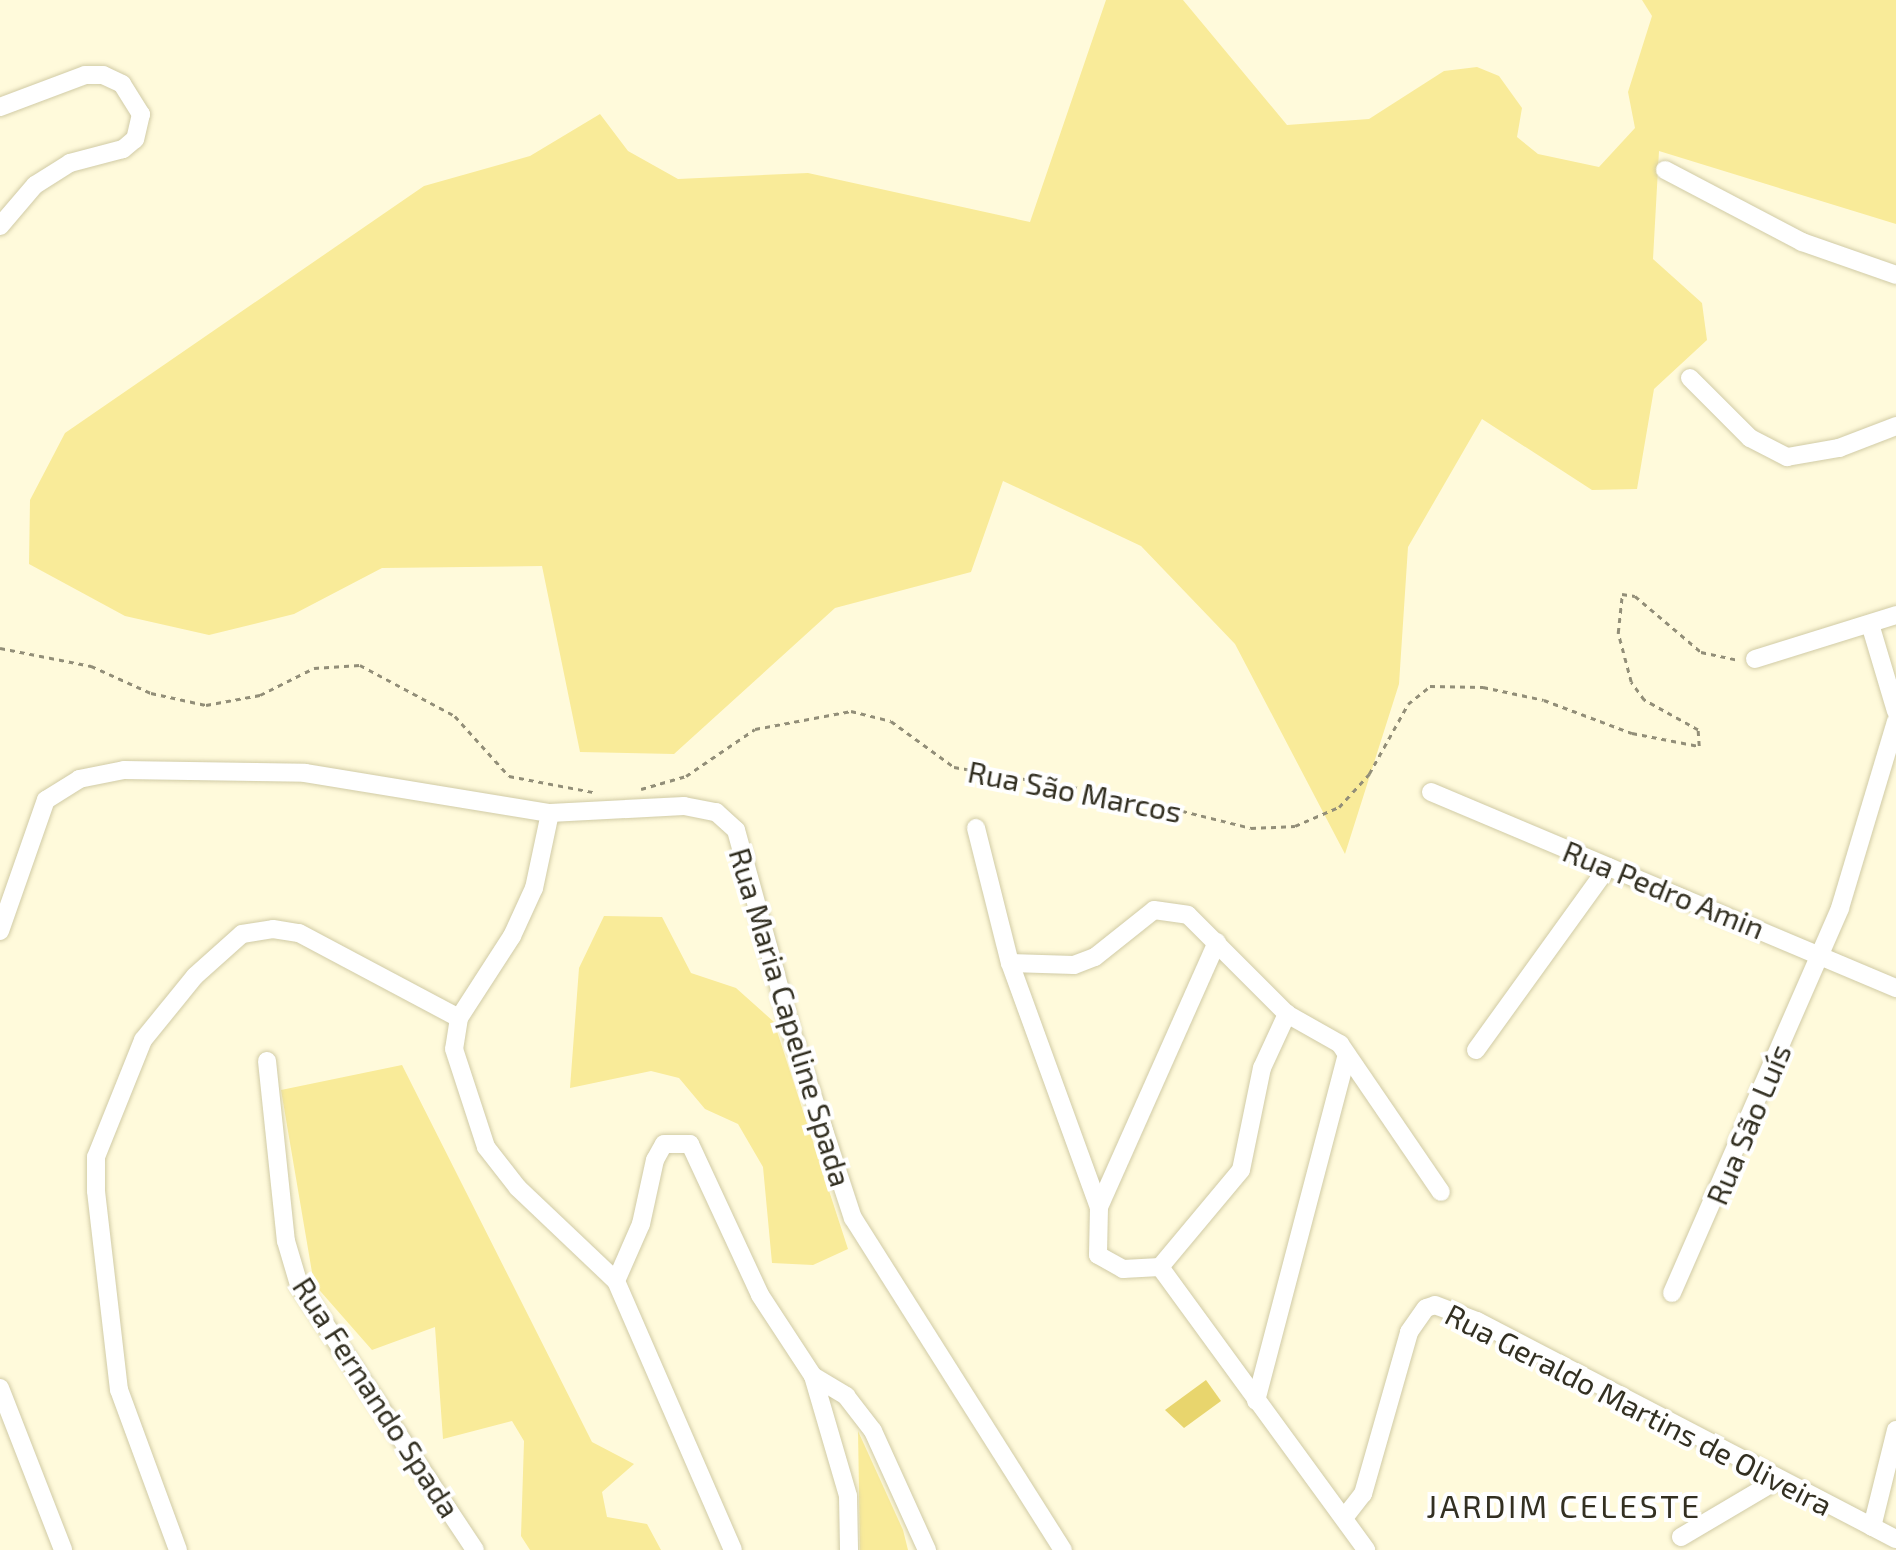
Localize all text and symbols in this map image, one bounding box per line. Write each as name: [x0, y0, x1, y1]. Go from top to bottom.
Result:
street label: Rua São Marcos: [965, 753, 1185, 829]
street label: Rua Pedro Amin: [1558, 832, 1770, 946]
street label: Rua Maria Capeline Spada: [722, 843, 860, 1191]
street label: Rua São Luís: [1698, 1038, 1798, 1210]
street label: Rua Fernando Spada: [286, 1270, 468, 1524]
street label: Rua Geraldo Martins de Oliveira: [1440, 1296, 1838, 1522]
district label: JARDIM CELESTE: [1426, 1486, 1702, 1524]

